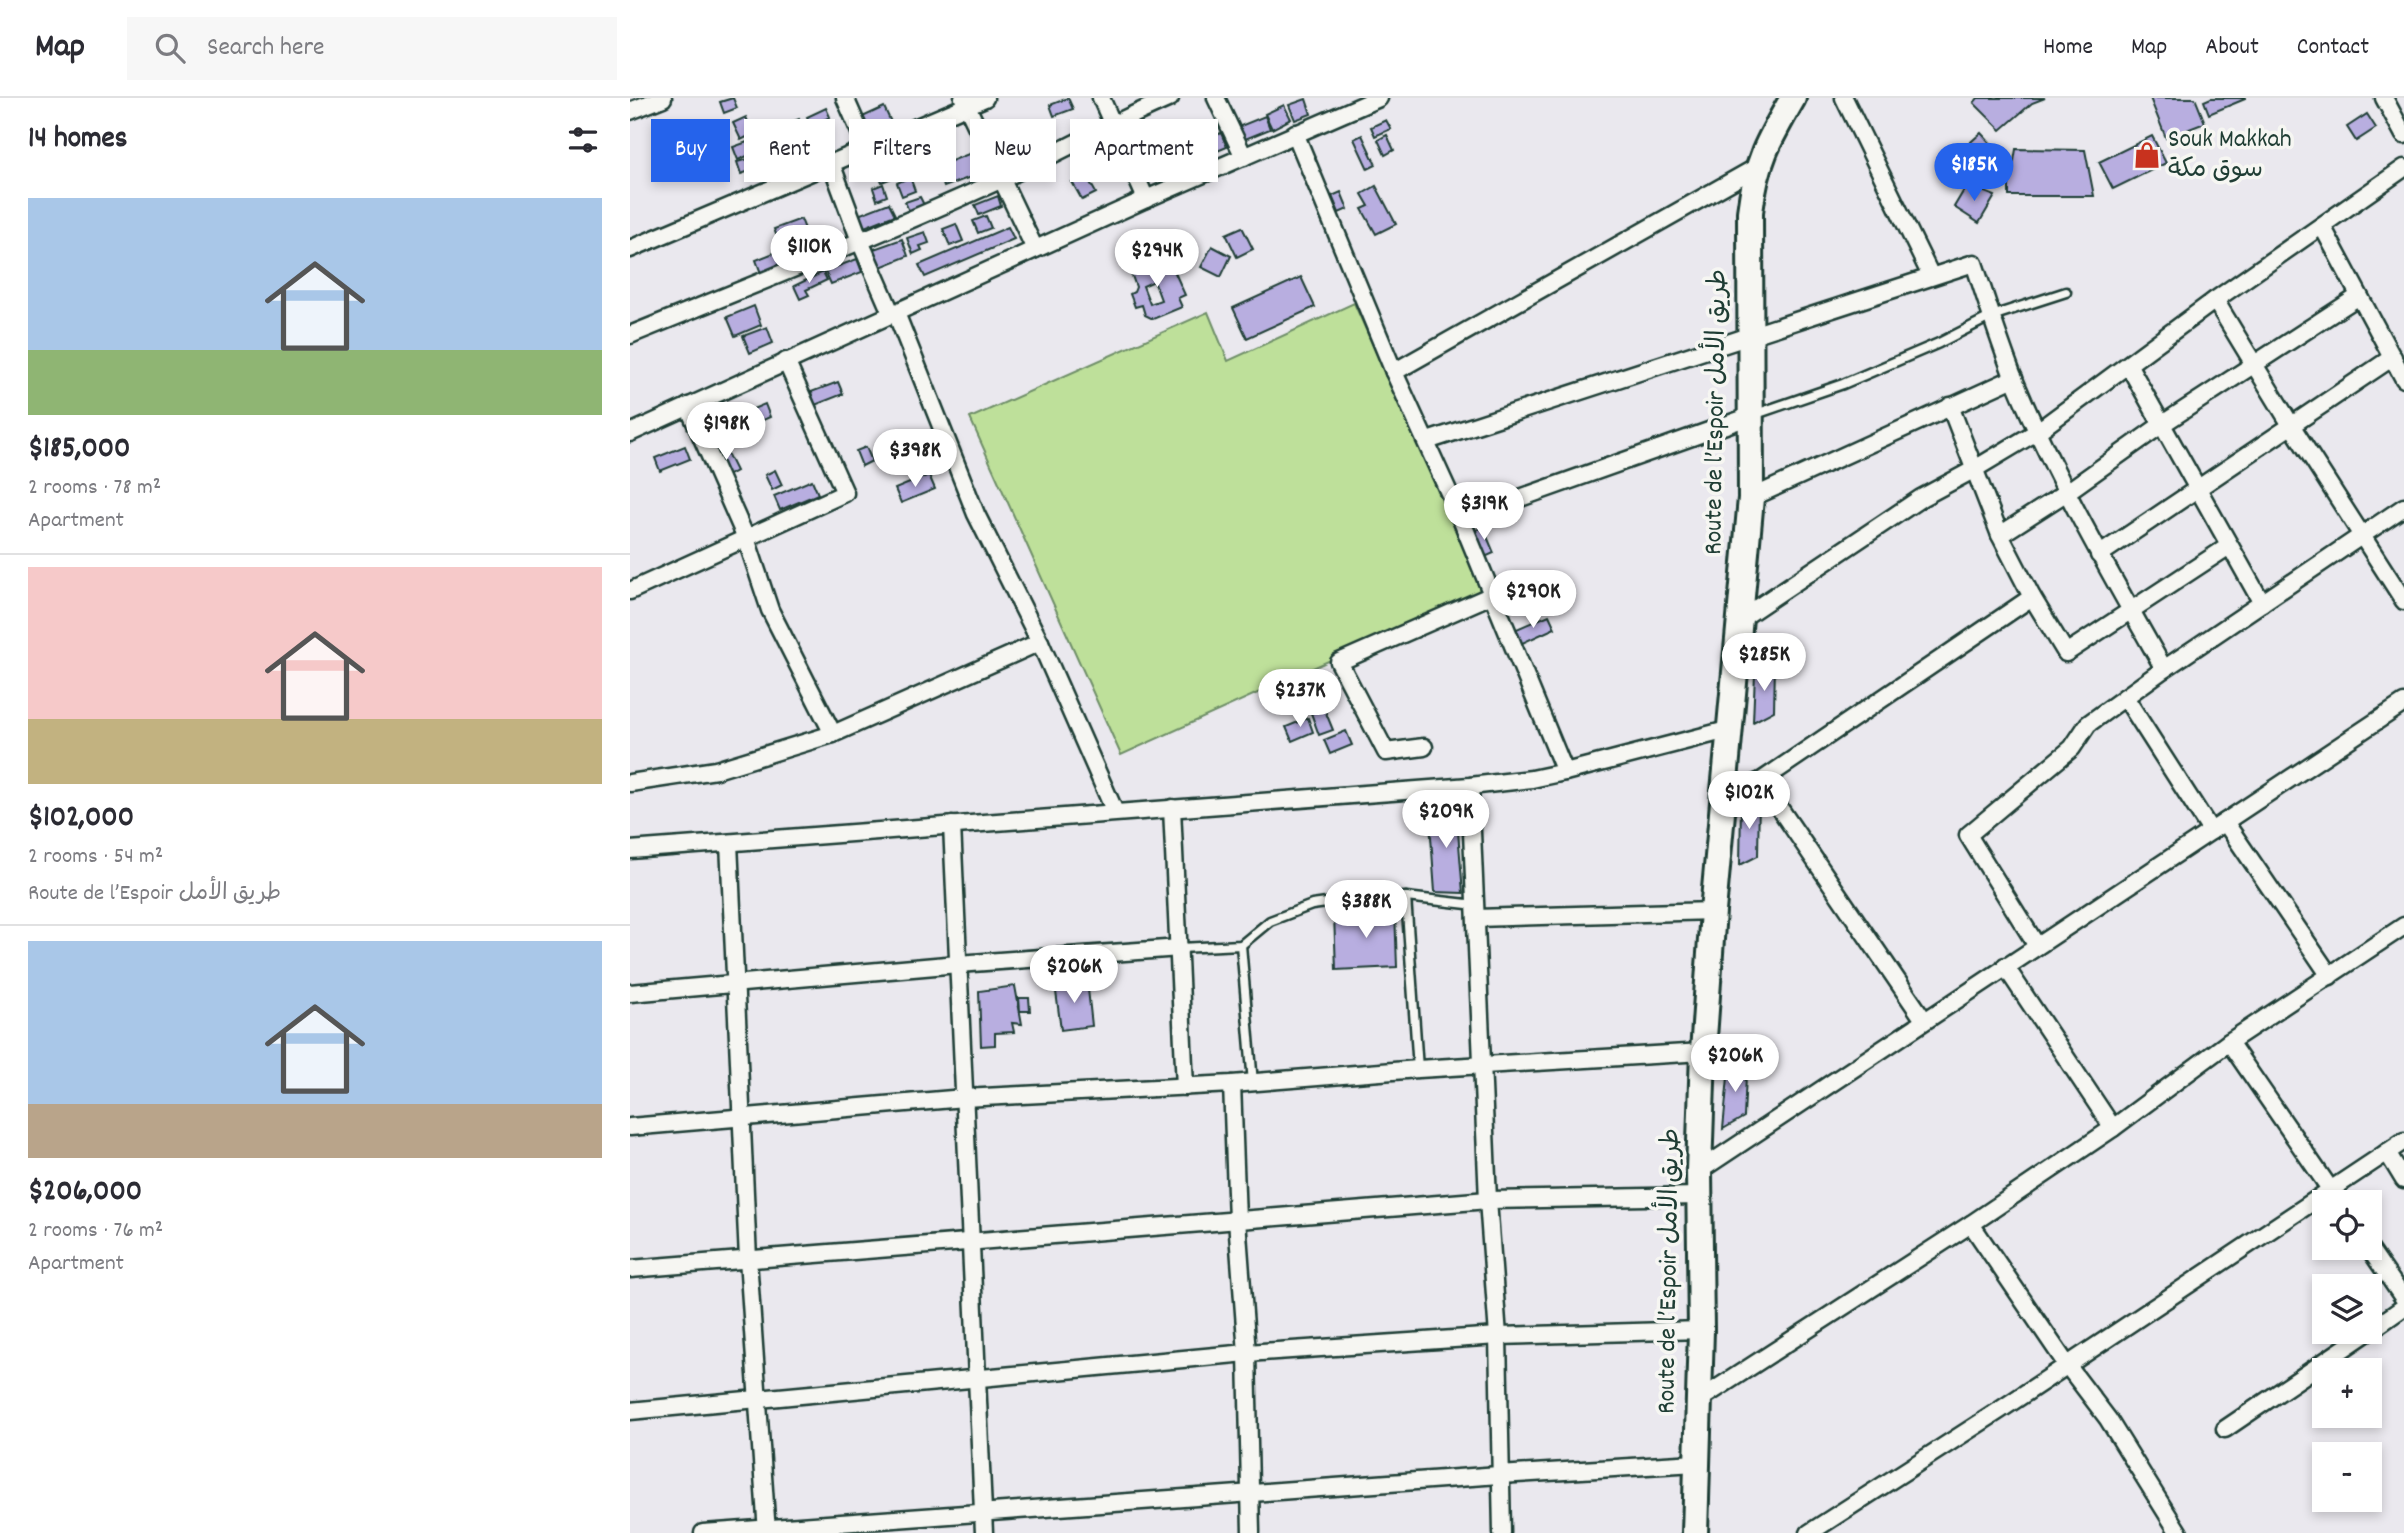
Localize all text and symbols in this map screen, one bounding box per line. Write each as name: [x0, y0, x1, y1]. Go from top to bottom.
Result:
search box: [127, 17, 617, 80]
text: Map: [35, 25, 85, 72]
icon: search: [151, 29, 189, 67]
text: Search here: [207, 30, 325, 67]
text: Home: [2043, 31, 2093, 65]
text: Map: [2131, 31, 2167, 65]
text: About: [2205, 31, 2259, 65]
text: Contact: [2297, 31, 2369, 65]
text: 14 homes: [28, 119, 127, 162]
chip: Buy: [651, 119, 730, 182]
chip: Rent: [744, 119, 835, 182]
chip: Filters: [849, 119, 956, 182]
chip: New: [970, 119, 1056, 182]
chip: Apartment: [1070, 119, 1218, 182]
icon: filters: [564, 121, 602, 159]
place label: Souk Makkah سوق مكة: [2168, 122, 2292, 189]
shop icon: Souk Makkah سوق مكة: [2132, 140, 2162, 170]
pin: $185K: [1925, 144, 2023, 203]
text: $185K: [1950, 149, 1998, 182]
pin: $110K: [760, 226, 858, 285]
pin: $294K: [1108, 230, 1206, 289]
text: $110K: [787, 231, 831, 264]
text: $294K: [1131, 235, 1183, 268]
icon: home: [252, 243, 378, 369]
street label: Route de l’Espoir طريق الأمل: [1693, 269, 1738, 555]
pin: $198K: [677, 402, 775, 462]
text: $198K: [702, 408, 750, 441]
text: $185,000: [28, 429, 130, 472]
pin: $398K: [866, 430, 964, 489]
text: $398K: [889, 435, 941, 468]
text: 2 rooms · 78 m²: [28, 472, 161, 505]
pin: $319K: [1435, 482, 1533, 542]
text: $319K: [1460, 488, 1508, 521]
text: Apartment: [28, 505, 124, 538]
pin: $290K: [1484, 570, 1582, 630]
text: $290K: [1505, 576, 1561, 609]
icon: home: [252, 613, 378, 739]
pin: $285K: [1715, 634, 1813, 693]
text: $285K: [1738, 639, 1790, 672]
pin: $237K: [1251, 670, 1349, 729]
text: $237K: [1274, 675, 1326, 708]
pin: $102K: [1700, 772, 1798, 831]
text: $102K: [1724, 777, 1774, 810]
pin: $209K: [1397, 790, 1495, 850]
text: $209K: [1418, 796, 1474, 829]
text: $102,000: [28, 798, 134, 841]
text: 2 rooms · 54 m²: [28, 841, 163, 874]
text: Route de l’Espoir طريق الأمل: [28, 878, 281, 911]
pin: $388K: [1317, 880, 1415, 940]
text: $388K: [1341, 886, 1391, 919]
pin: $206K: [1025, 946, 1123, 1005]
text: $206K: [1046, 951, 1102, 984]
icon: home: [252, 986, 378, 1112]
pin: $206K: [1686, 1034, 1784, 1094]
text: $206K: [1707, 1040, 1763, 1073]
street label: Route de l’Espoir طريق الأمل: [1646, 1128, 1691, 1414]
text: $206,000: [28, 1172, 142, 1215]
map controls: [2312, 1190, 2382, 1512]
button: locate: [2312, 1190, 2382, 1260]
text: 2 rooms · 76 m²: [28, 1215, 163, 1248]
text: Apartment: [28, 1248, 124, 1281]
button: layers: [2312, 1274, 2382, 1344]
button: +: [2312, 1358, 2382, 1428]
button: −: [2312, 1442, 2382, 1512]

